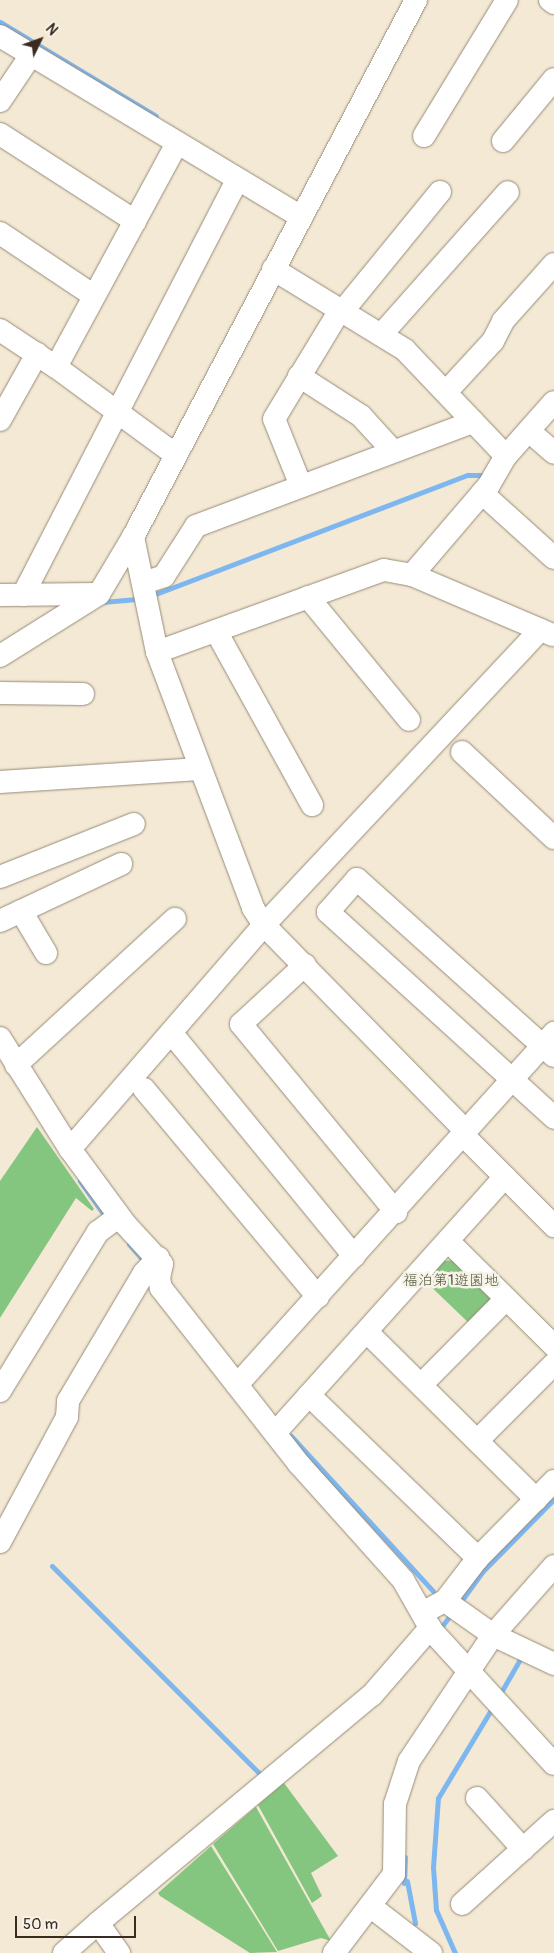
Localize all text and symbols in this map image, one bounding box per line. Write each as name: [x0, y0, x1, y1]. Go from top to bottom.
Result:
north arrow: [15, 15, 65, 65]
text: N: [42, 20, 61, 39]
park label: 福泊第1遊園地: [403, 1272, 499, 1290]
scale bar: [18, 1906, 139, 1938]
text: 50 m: [23, 1915, 58, 1934]

